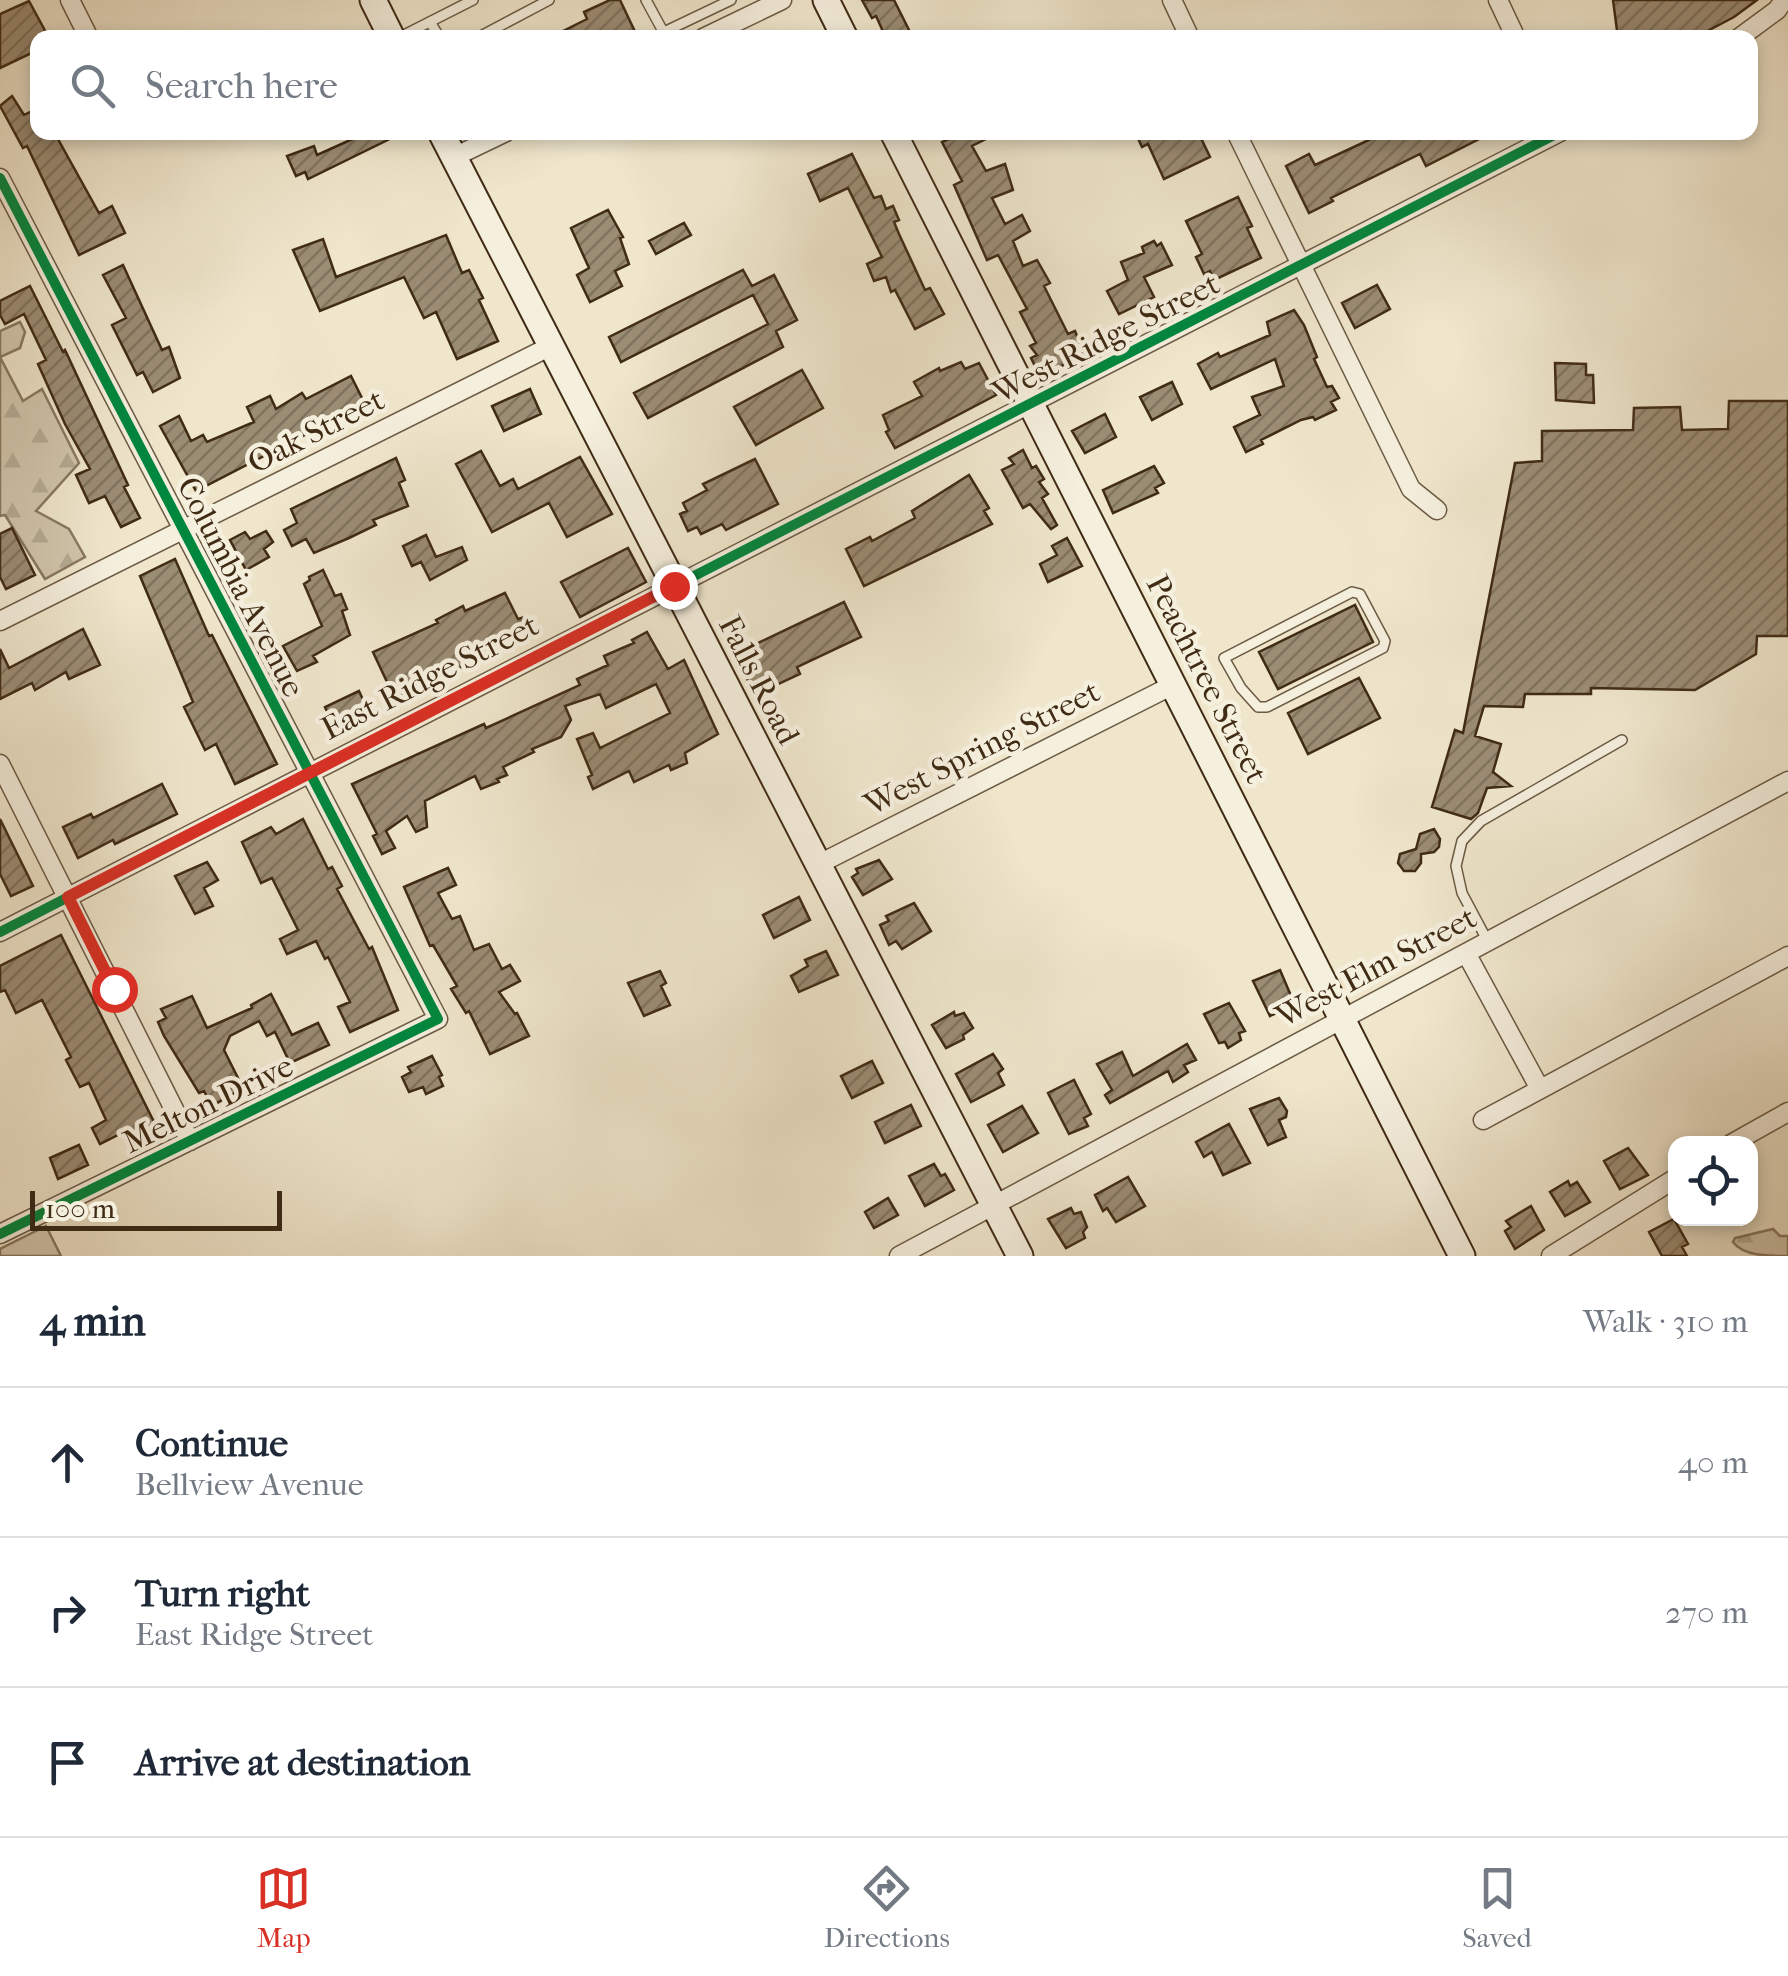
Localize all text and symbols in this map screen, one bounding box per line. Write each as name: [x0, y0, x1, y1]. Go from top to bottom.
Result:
search box: [30, 30, 1758, 140]
icon: search: [65, 58, 120, 113]
text: Search here: [145, 63, 338, 108]
street label: West Ridge Street: [986, 265, 1226, 412]
street label: Oak Street: [242, 381, 391, 481]
street label: Columbia Avenue: [170, 471, 312, 703]
route end: [652, 564, 698, 610]
street label: Peachtree Street: [1139, 569, 1276, 790]
street label: East Ridge Street: [315, 606, 545, 748]
street label: Falls Road: [711, 609, 807, 751]
street label: West Spring Street: [857, 672, 1106, 824]
street label: West Elm Street: [1269, 898, 1483, 1036]
route start: [92, 967, 138, 1013]
street label: Melton Drive: [117, 1047, 299, 1161]
map controls: [1668, 1136, 1758, 1226]
button: locate: [1668, 1136, 1758, 1226]
scale bar: [30, 1186, 282, 1230]
text: 100 m: [45, 1192, 115, 1225]
text: 4 min: [40, 1297, 146, 1346]
text: Walk · 310 m: [1583, 1303, 1748, 1340]
text: Continue: [135, 1421, 288, 1466]
icon: ahead: [40, 1435, 95, 1490]
text: 40 m: [1678, 1444, 1748, 1481]
text: Bellview Avenue: [135, 1466, 364, 1503]
text: Turn right: [135, 1571, 310, 1616]
icon: right: [40, 1585, 95, 1640]
text: 270 m: [1665, 1594, 1748, 1631]
text: East Ridge Street: [135, 1616, 374, 1653]
icon: arrive: [40, 1735, 95, 1790]
text: Arrive at destination: [135, 1740, 471, 1785]
tab: Map: [256, 1861, 311, 1954]
tab: Directions: [824, 1861, 950, 1954]
tab: Saved: [1462, 1861, 1532, 1954]

